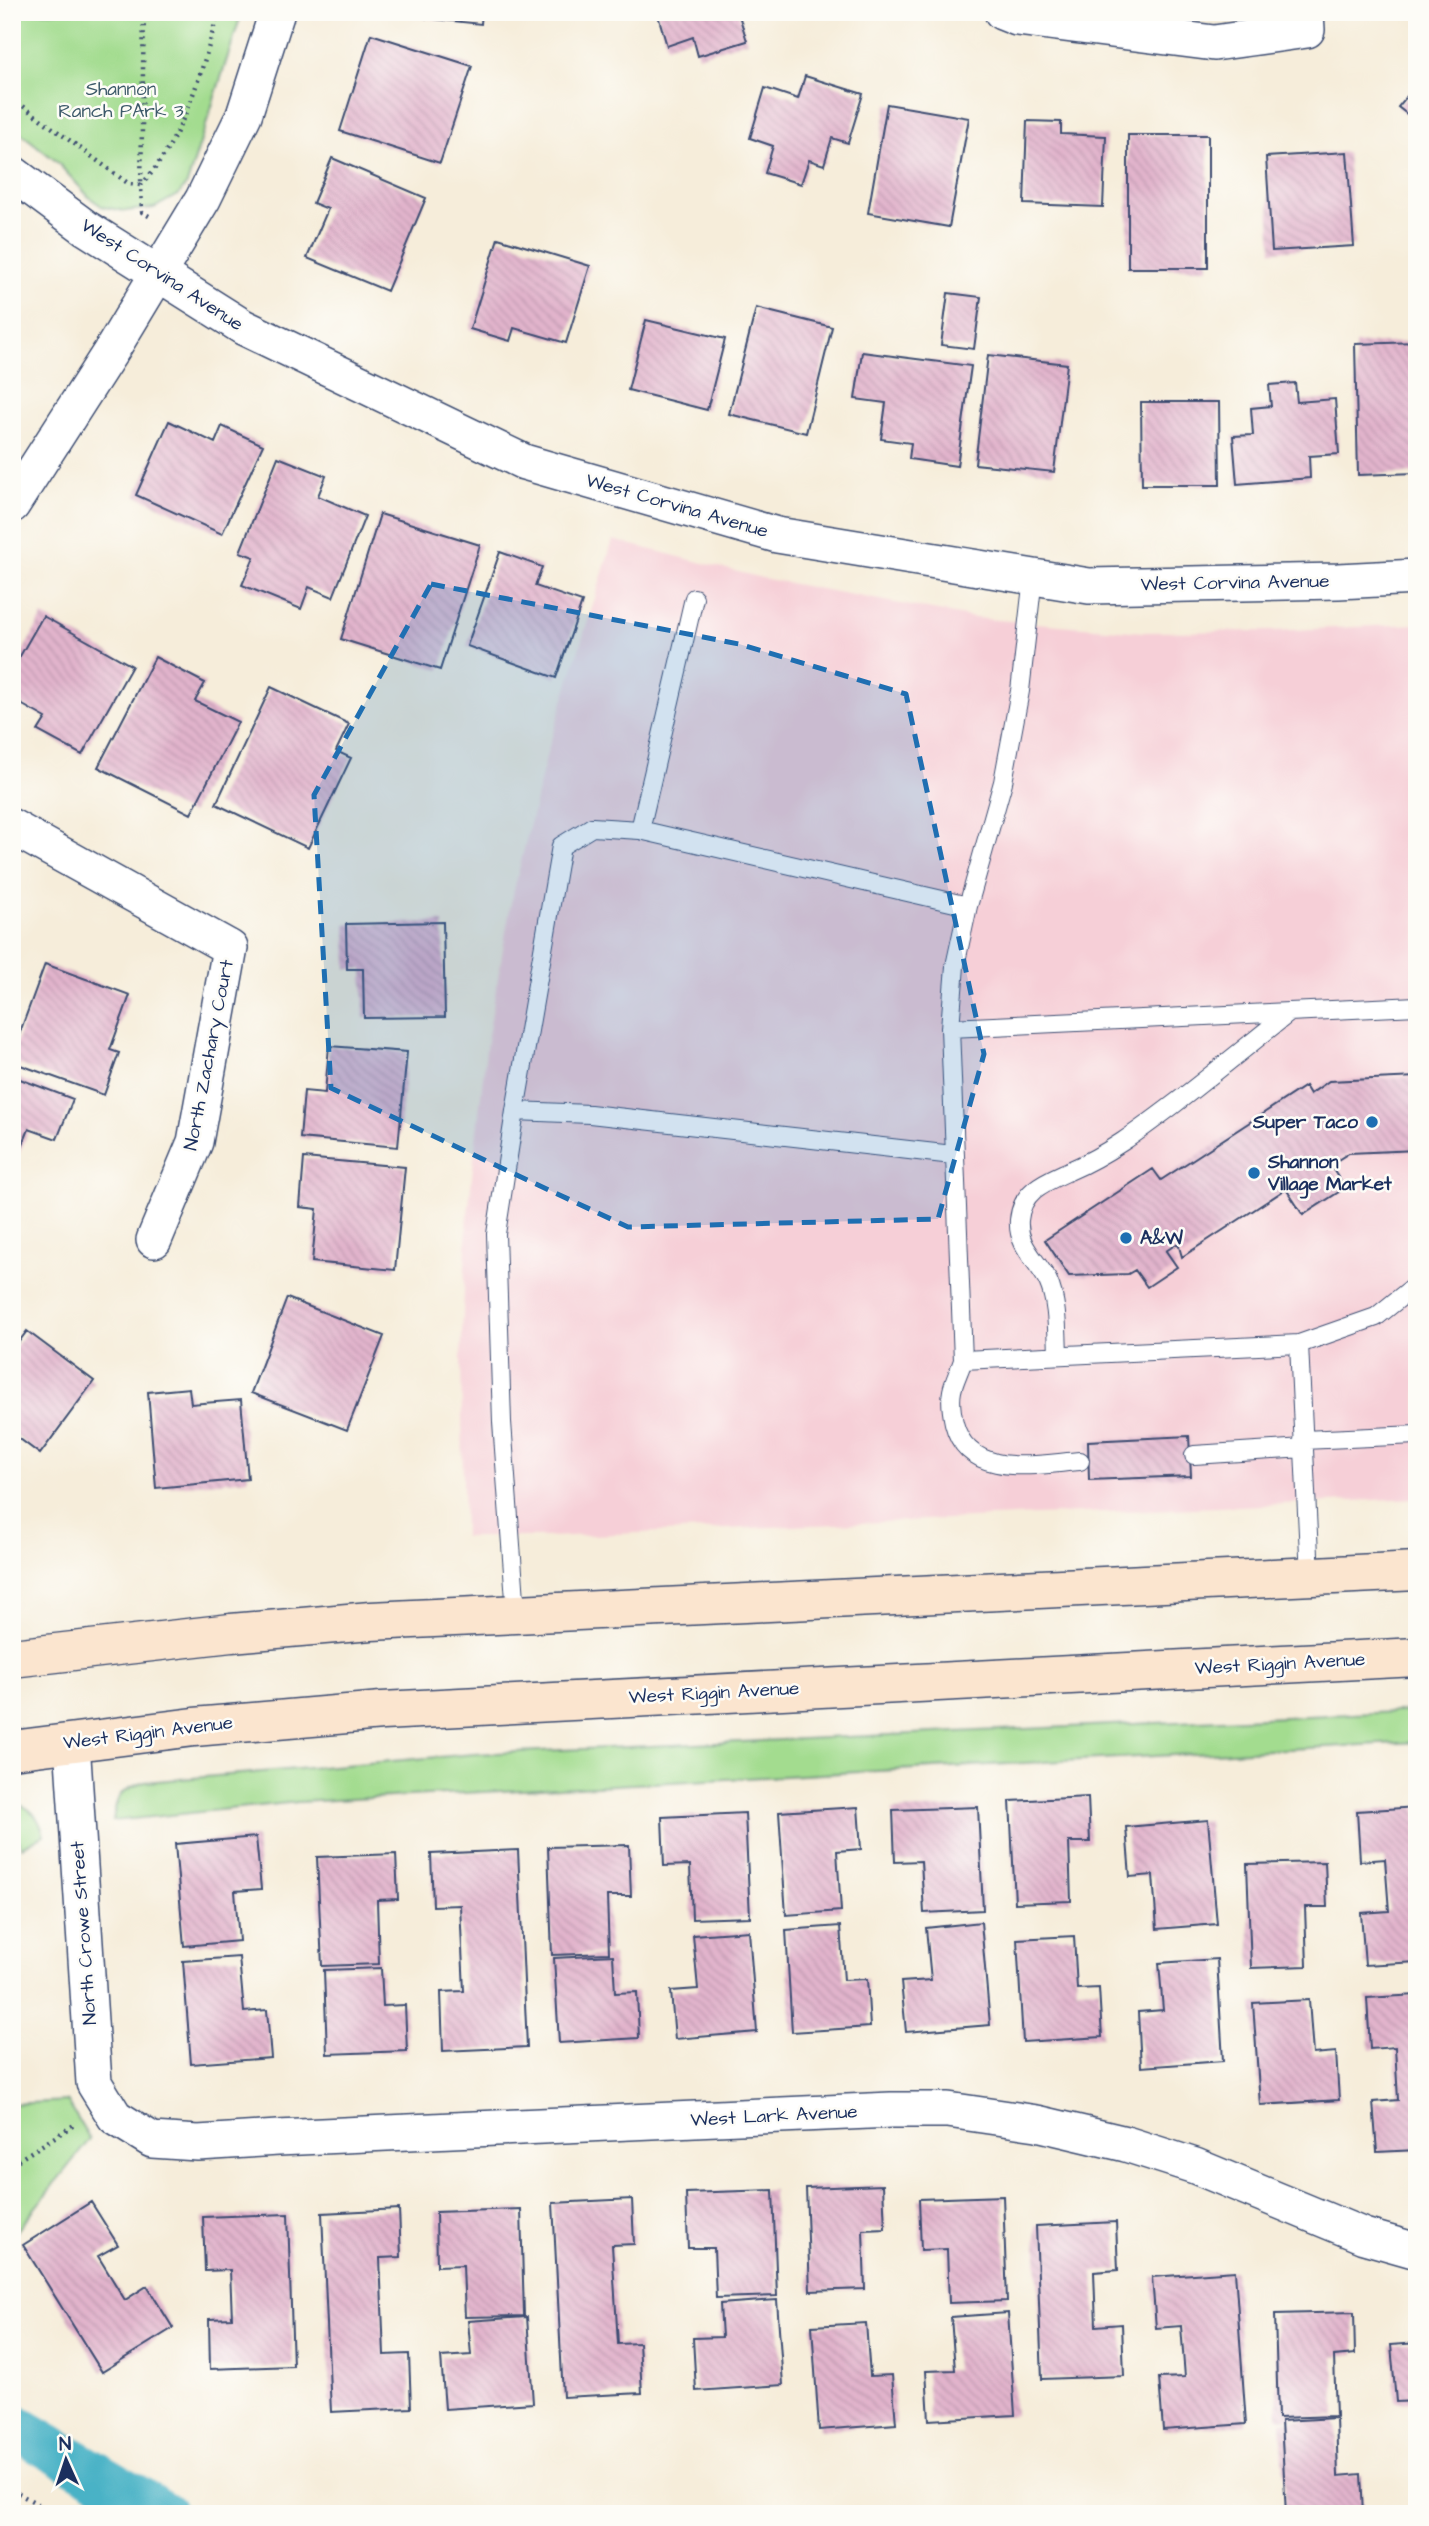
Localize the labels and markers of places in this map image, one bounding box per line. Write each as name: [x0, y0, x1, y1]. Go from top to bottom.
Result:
place label: Super Taco: [1252, 1109, 1358, 1136]
marker: Super Taco: [1364, 1114, 1380, 1130]
place label: Shannon Village Market: [1267, 1149, 1392, 1199]
marker: Shannon Village Market: [1246, 1165, 1262, 1181]
place label: A&W: [1140, 1225, 1183, 1252]
marker: A&W: [1118, 1230, 1134, 1246]

